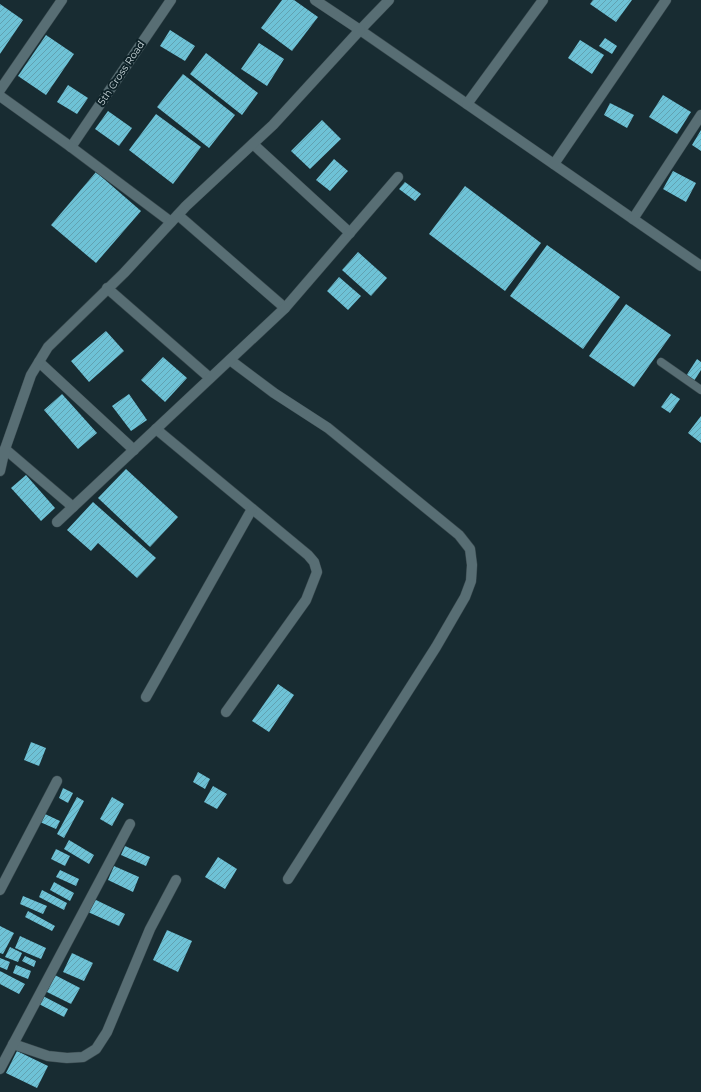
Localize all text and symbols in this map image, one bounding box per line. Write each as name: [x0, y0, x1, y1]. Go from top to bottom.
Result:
street label: 5th Cross Road: [95, 38, 147, 108]

